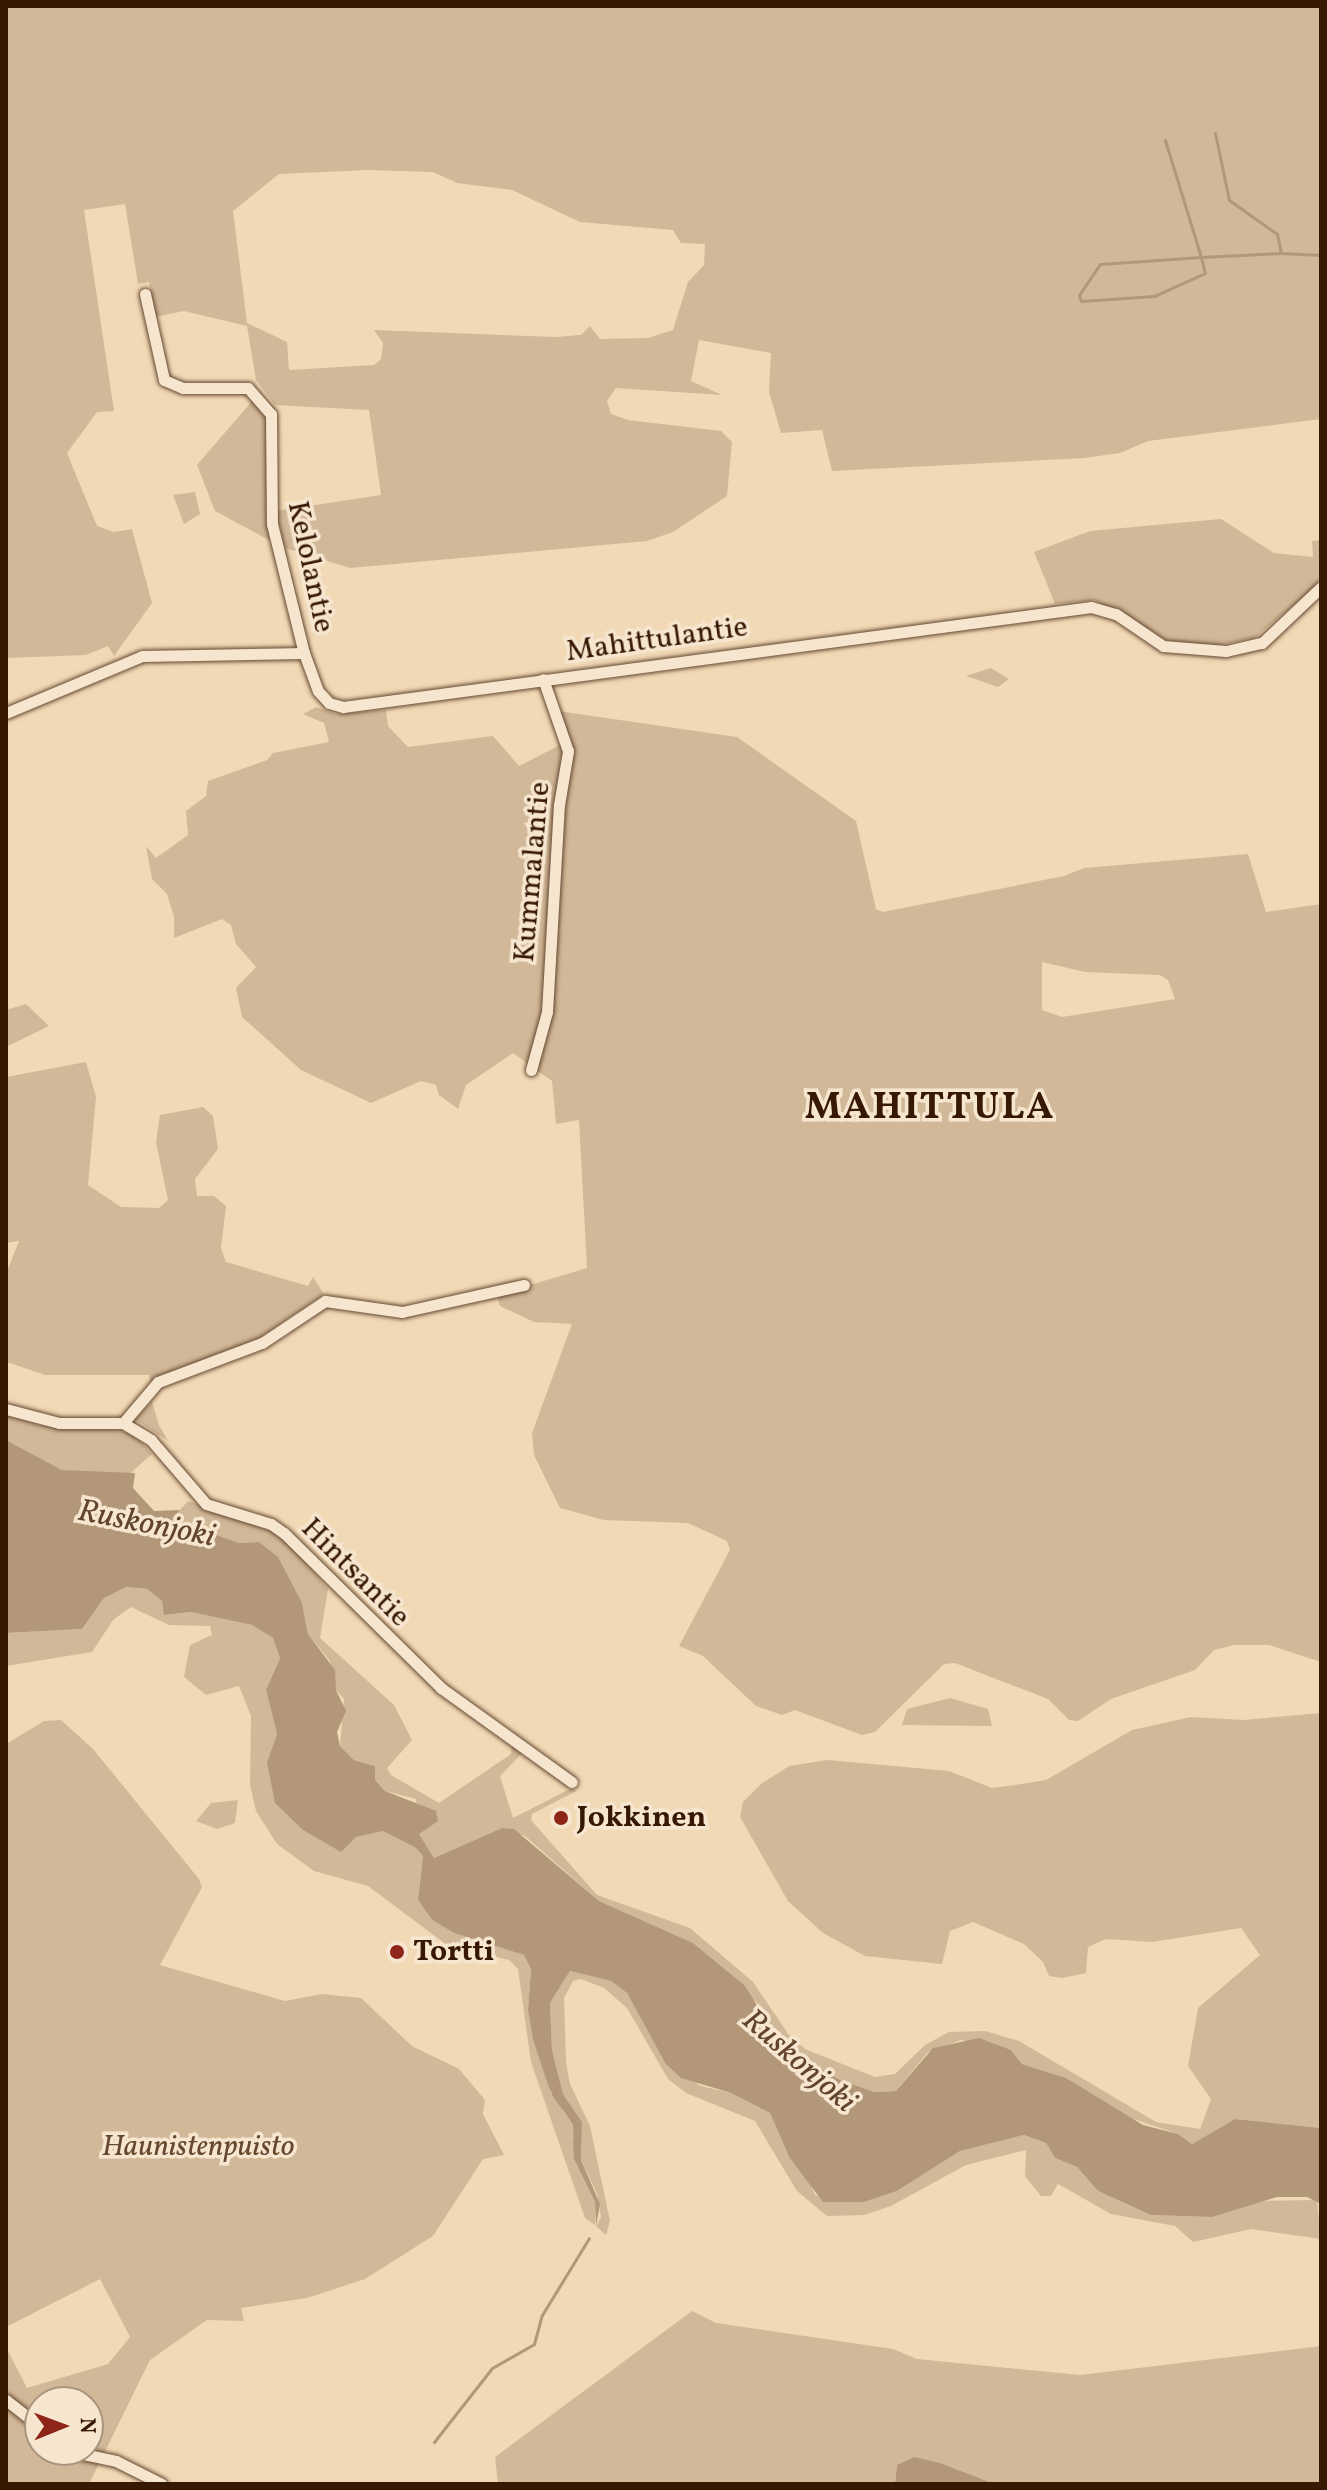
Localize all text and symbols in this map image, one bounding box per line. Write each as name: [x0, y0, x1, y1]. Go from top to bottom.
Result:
street label: Kelolantie: [279, 498, 341, 636]
street label: Mahittulantie: [564, 609, 750, 671]
street label: Kummalantie: [507, 780, 559, 964]
district label: MAHITTULA: [805, 1086, 1055, 1132]
water label: Ruskonjoki: [74, 1493, 218, 1557]
street label: Hintsantie: [293, 1511, 417, 1635]
place label: Jokkinen: [577, 1800, 706, 1836]
marker: Jokkinen: [552, 1809, 570, 1827]
place label: Tortti: [413, 1934, 494, 1970]
marker: Tortti: [388, 1943, 406, 1961]
water label: Ruskonjoki: [733, 2002, 863, 2122]
park label: Haunistenpuisto: [102, 2129, 294, 2165]
north arrow: [24, 2386, 104, 2466]
text: N: [71, 2417, 102, 2434]

